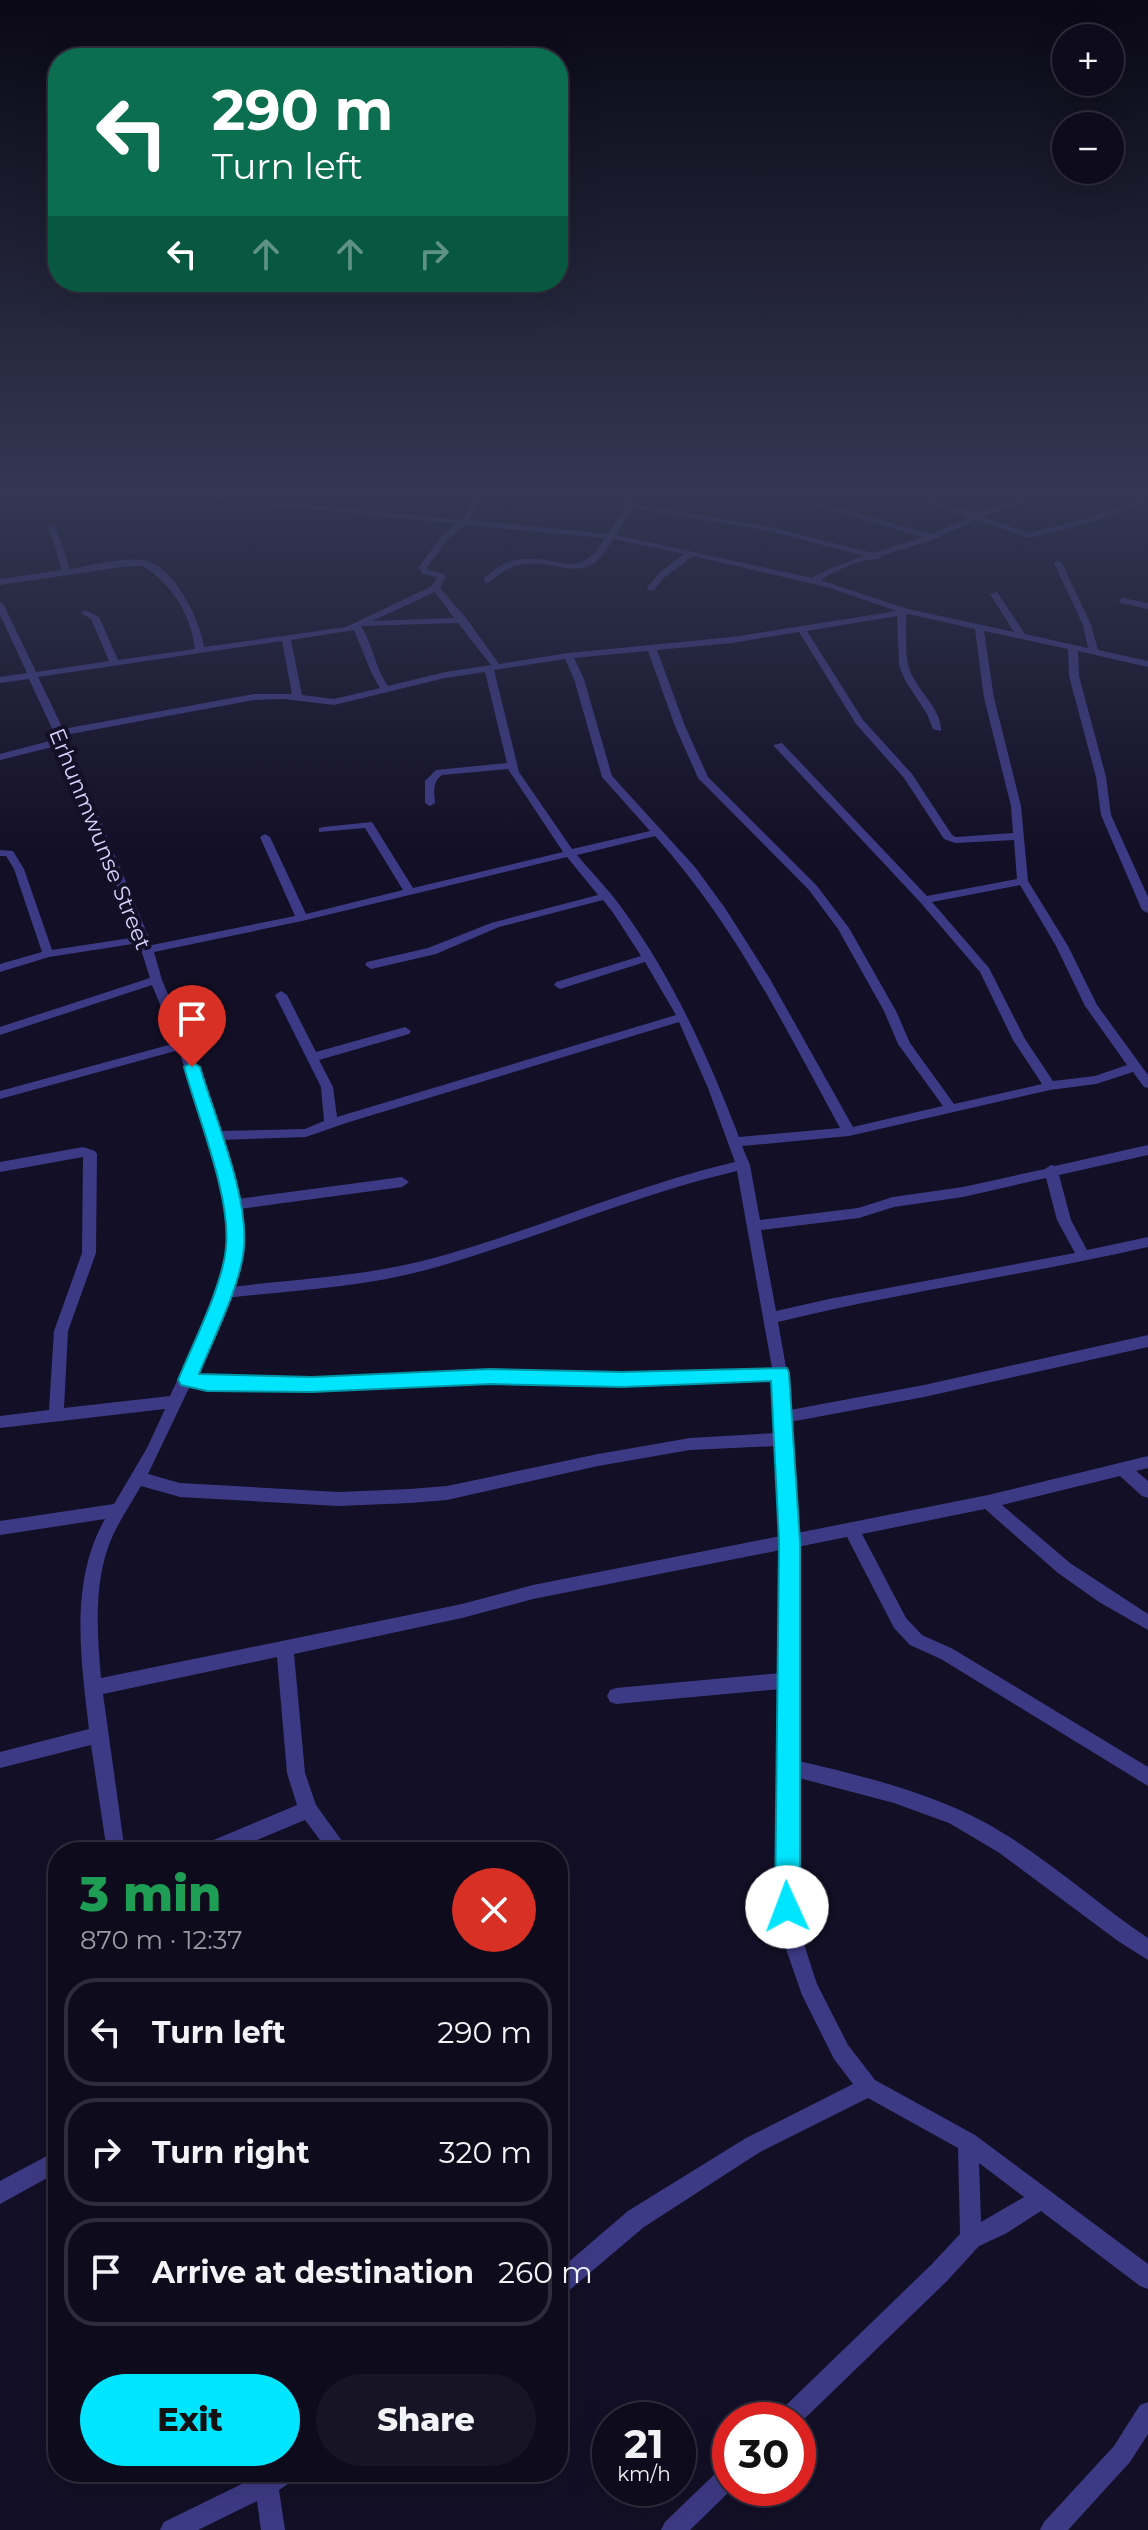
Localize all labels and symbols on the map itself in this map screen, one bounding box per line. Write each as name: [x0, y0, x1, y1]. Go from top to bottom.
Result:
street label: Erhunmwunse Street: [43, 724, 157, 954]
pin: [158, 985, 226, 1067]
position arrow: [745, 1865, 829, 1949]
speed limit sign: 30: [712, 2402, 816, 2506]

